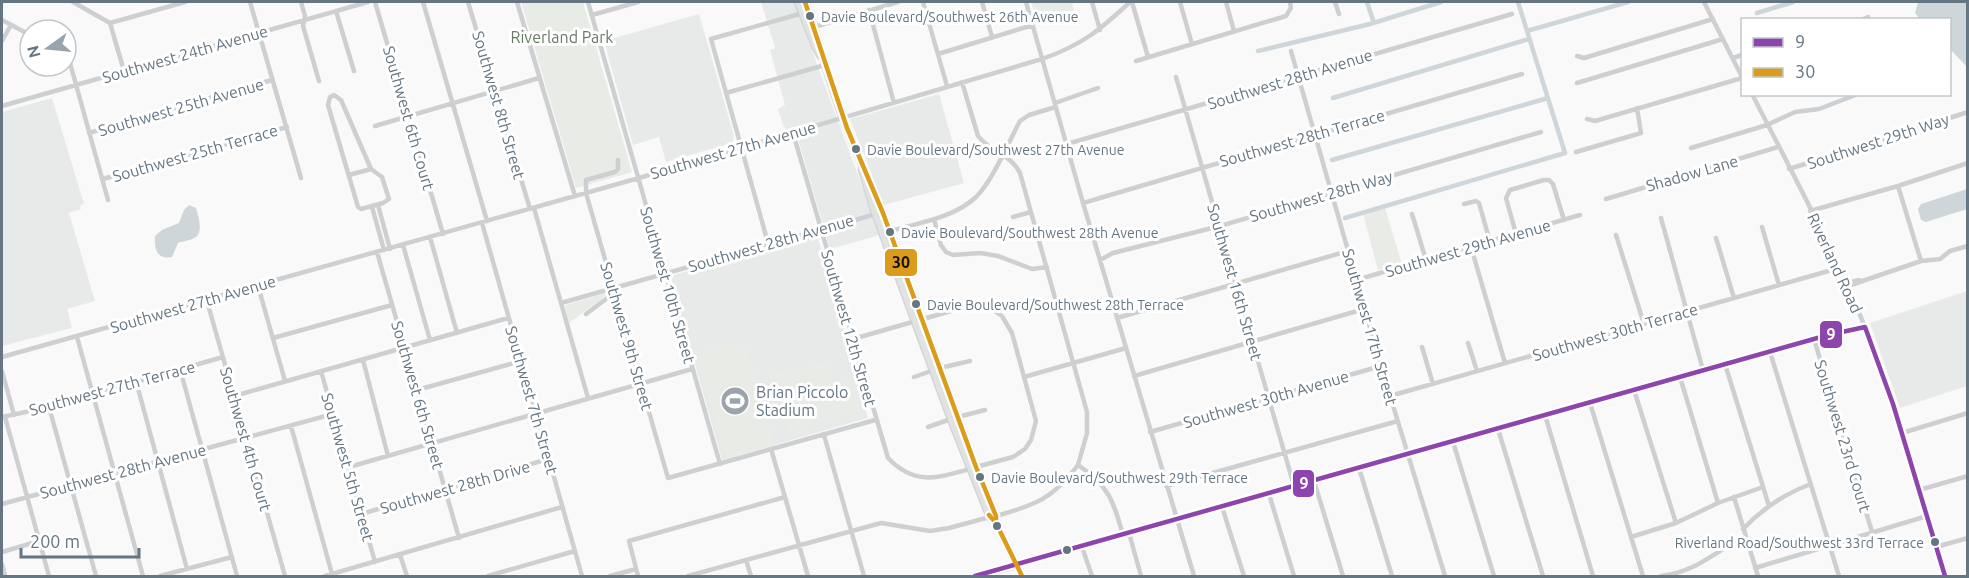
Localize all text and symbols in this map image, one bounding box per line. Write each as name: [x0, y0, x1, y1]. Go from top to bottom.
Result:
place label: Davie Boulevard/Southwest 26th Avenue: [821, 9, 1078, 25]
marker: Davie Boulevard/Southwest 26th Avenue: [804, 10, 816, 22]
north arrow: [18, 18, 78, 78]
legend: [1741, 18, 1951, 96]
street label: Southwest 24th Avenue: [100, 22, 270, 86]
park label: Riverland Park: [511, 28, 613, 46]
street label: Southwest 8th Street: [469, 29, 529, 182]
text: 9: [1795, 31, 1805, 51]
text: N: [23, 44, 44, 60]
street label: Southwest 6th Court: [380, 44, 438, 193]
street label: Southwest 28th Avenue: [1205, 45, 1375, 113]
text: 30: [1795, 61, 1815, 81]
street label: Southwest 25th Avenue: [96, 75, 266, 139]
street label: Southwest 28th Terrace: [1217, 106, 1387, 170]
street label: Southwest 29th Way: [1805, 109, 1951, 172]
street label: Southwest 27th Avenue: [648, 118, 818, 182]
street label: Southwest 25th Terrace: [110, 121, 280, 185]
place label: Davie Boulevard/Southwest 27th Avenue: [867, 142, 1124, 158]
marker: Davie Boulevard/Southwest 27th Avenue: [850, 143, 862, 155]
street label: Shadow Lane: [1644, 151, 1740, 195]
street label: Southwest 28th Way: [1247, 167, 1395, 225]
street label: Southwest 16th Street: [1204, 202, 1266, 363]
street label: Southwest 10th Street: [637, 205, 699, 366]
street label: Riverland Road: [1804, 210, 1866, 316]
street label: Southwest 28th Avenue: [686, 211, 856, 275]
street label: Southwest 29th Avenue: [1383, 216, 1553, 280]
place label: Davie Boulevard/Southwest 28th Avenue: [901, 225, 1158, 241]
marker: Davie Boulevard/Southwest 28th Avenue: [884, 226, 896, 238]
street label: Southwest 17th Street: [1339, 247, 1401, 408]
street label: Southwest 12th Street: [818, 248, 880, 409]
line badge: 30: [884, 248, 918, 277]
text: 30: [892, 253, 910, 271]
street label: Southwest 9th Street: [597, 260, 657, 413]
street label: Southwest 27th Avenue: [108, 272, 278, 336]
place label: Davie Boulevard/Southwest 28th Terrace: [927, 297, 1184, 313]
marker: Davie Boulevard/Southwest 28th Terrace: [910, 298, 922, 310]
street label: Southwest 30th Terrace: [1530, 300, 1700, 364]
street label: Southwest 6th Street: [388, 319, 448, 472]
line badge: 9: [1819, 320, 1843, 349]
street label: Southwest 7th Street: [502, 324, 562, 477]
text: 9: [1826, 325, 1836, 343]
street label: Southwest 27th Terrace: [27, 357, 197, 419]
street label: Southwest 23rd Court: [1811, 358, 1875, 515]
street label: Southwest 4th Court: [217, 365, 275, 514]
street label: Southwest 30th Avenue: [1181, 367, 1351, 431]
place label: Brian Piccolo Stadium: [756, 383, 848, 419]
sports icon: Brian Piccolo Stadium: [719, 385, 751, 417]
street label: Southwest 5th Street: [318, 391, 378, 544]
street label: Southwest 28th Avenue: [38, 440, 208, 502]
street label: Southwest 28th Drive: [378, 457, 532, 517]
line badge: 9: [1292, 469, 1315, 498]
place label: Davie Boulevard/Southwest 29th Terrace: [991, 470, 1248, 486]
marker: Davie Boulevard/Southwest 29th Terrace: [974, 471, 986, 483]
text: 9: [1299, 474, 1309, 492]
unlabelled marker: [991, 520, 1003, 532]
scale bar: [21, 521, 140, 559]
text: 200 m: [30, 531, 80, 551]
place label: Riverland Road/Southwest 33rd Terrace: [1675, 535, 1924, 551]
marker: Riverland Road/Southwest 33rd Terrace: [1929, 536, 1941, 548]
unlabelled marker: [1061, 544, 1073, 556]

